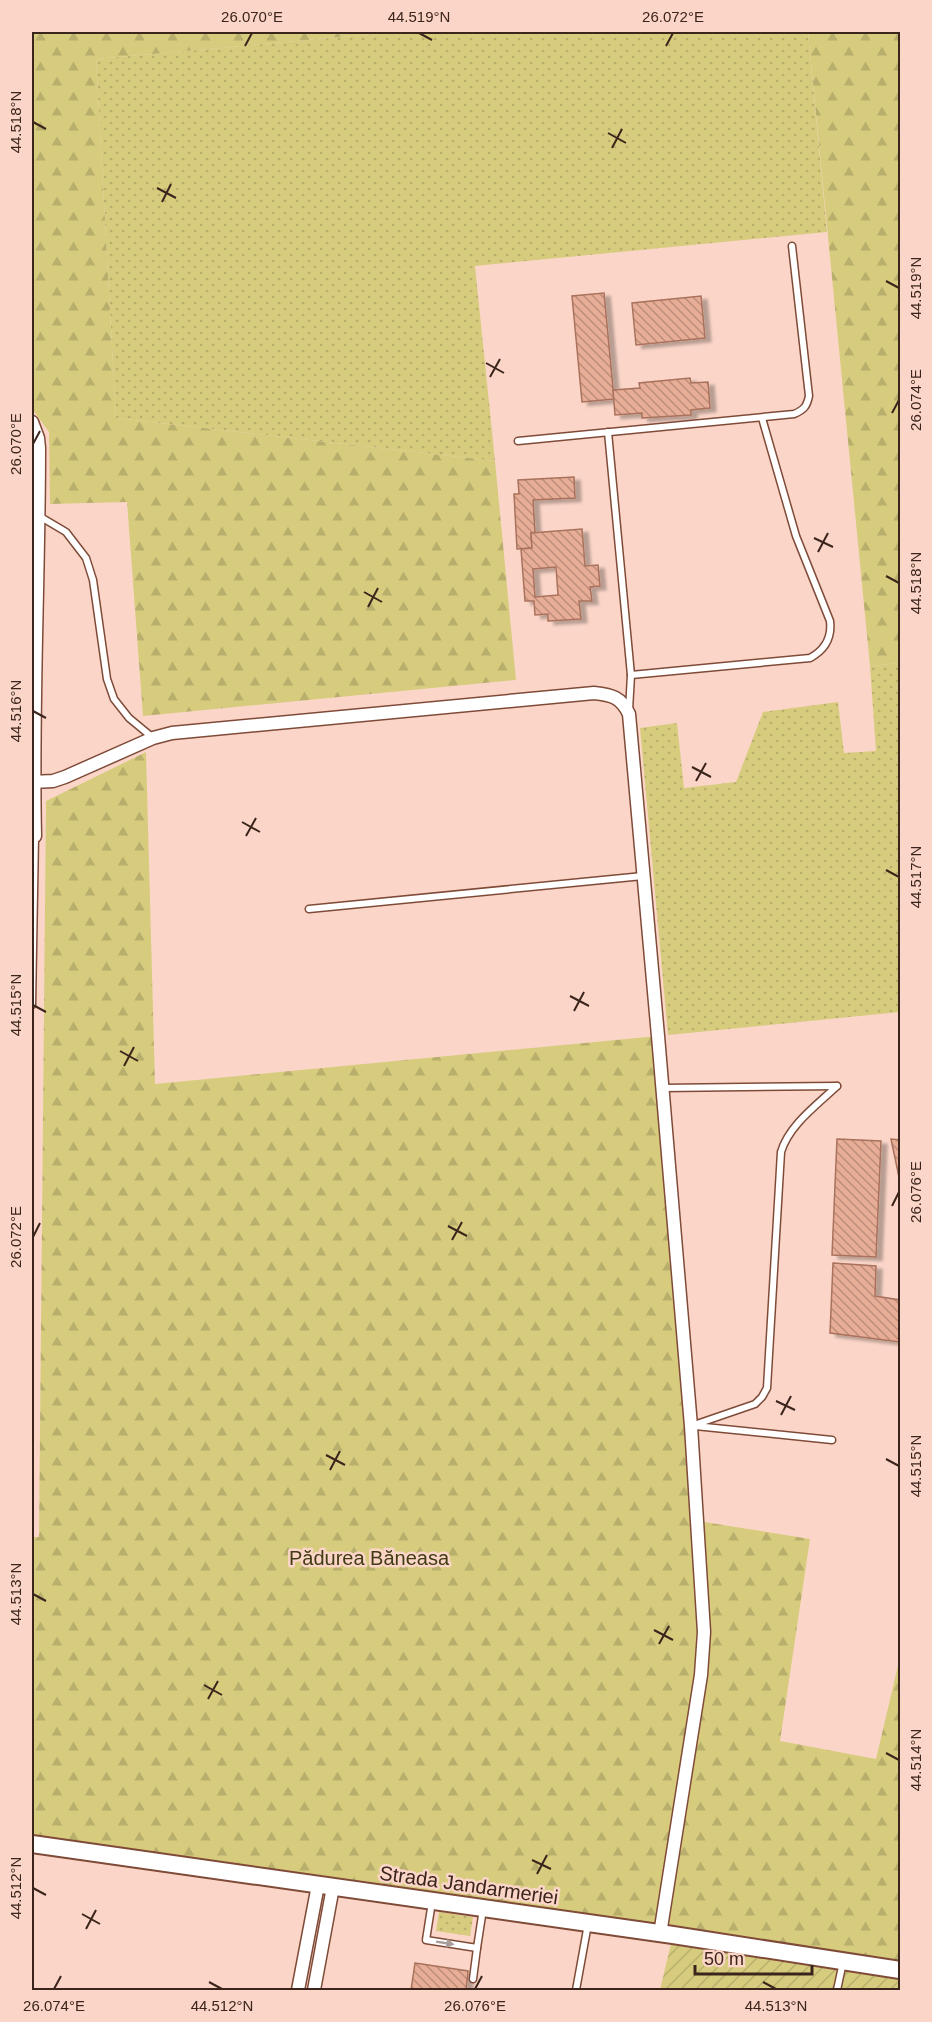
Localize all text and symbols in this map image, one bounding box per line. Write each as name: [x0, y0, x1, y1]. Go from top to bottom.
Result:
text: 26.070°E: [221, 8, 283, 25]
text: 44.519°N: [388, 8, 450, 25]
text: 26.072°E: [642, 8, 704, 25]
text: 44.518°N: [7, 91, 24, 153]
text: 44.519°N: [907, 257, 924, 319]
text: 26.074°E: [907, 369, 924, 431]
text: 26.070°E: [7, 413, 24, 475]
text: 44.518°N: [907, 552, 924, 614]
text: 44.516°N: [7, 680, 24, 742]
text: 44.517°N: [907, 846, 924, 908]
text: 44.515°N: [7, 974, 24, 1036]
text: 26.076°E: [907, 1161, 924, 1223]
text: 26.072°E: [7, 1206, 24, 1268]
text: 44.515°N: [907, 1435, 924, 1497]
park label: Pădurea Băneasa: [289, 1547, 450, 1569]
text: 44.513°N: [7, 1563, 24, 1625]
text: 44.514°N: [907, 1729, 924, 1791]
text: 44.512°N: [7, 1857, 24, 1919]
street label: Strada Jandarmeriei: [378, 1862, 560, 1908]
scale bar: [695, 1938, 812, 1976]
one-way arrow: [436, 1939, 455, 1948]
text: 50 m: [704, 1949, 744, 1969]
text: 26.074°E: [23, 1997, 85, 2014]
text: 44.512°N: [191, 1997, 253, 2014]
text: 26.076°E: [444, 1997, 506, 2014]
text: 44.513°N: [745, 1997, 807, 2014]

